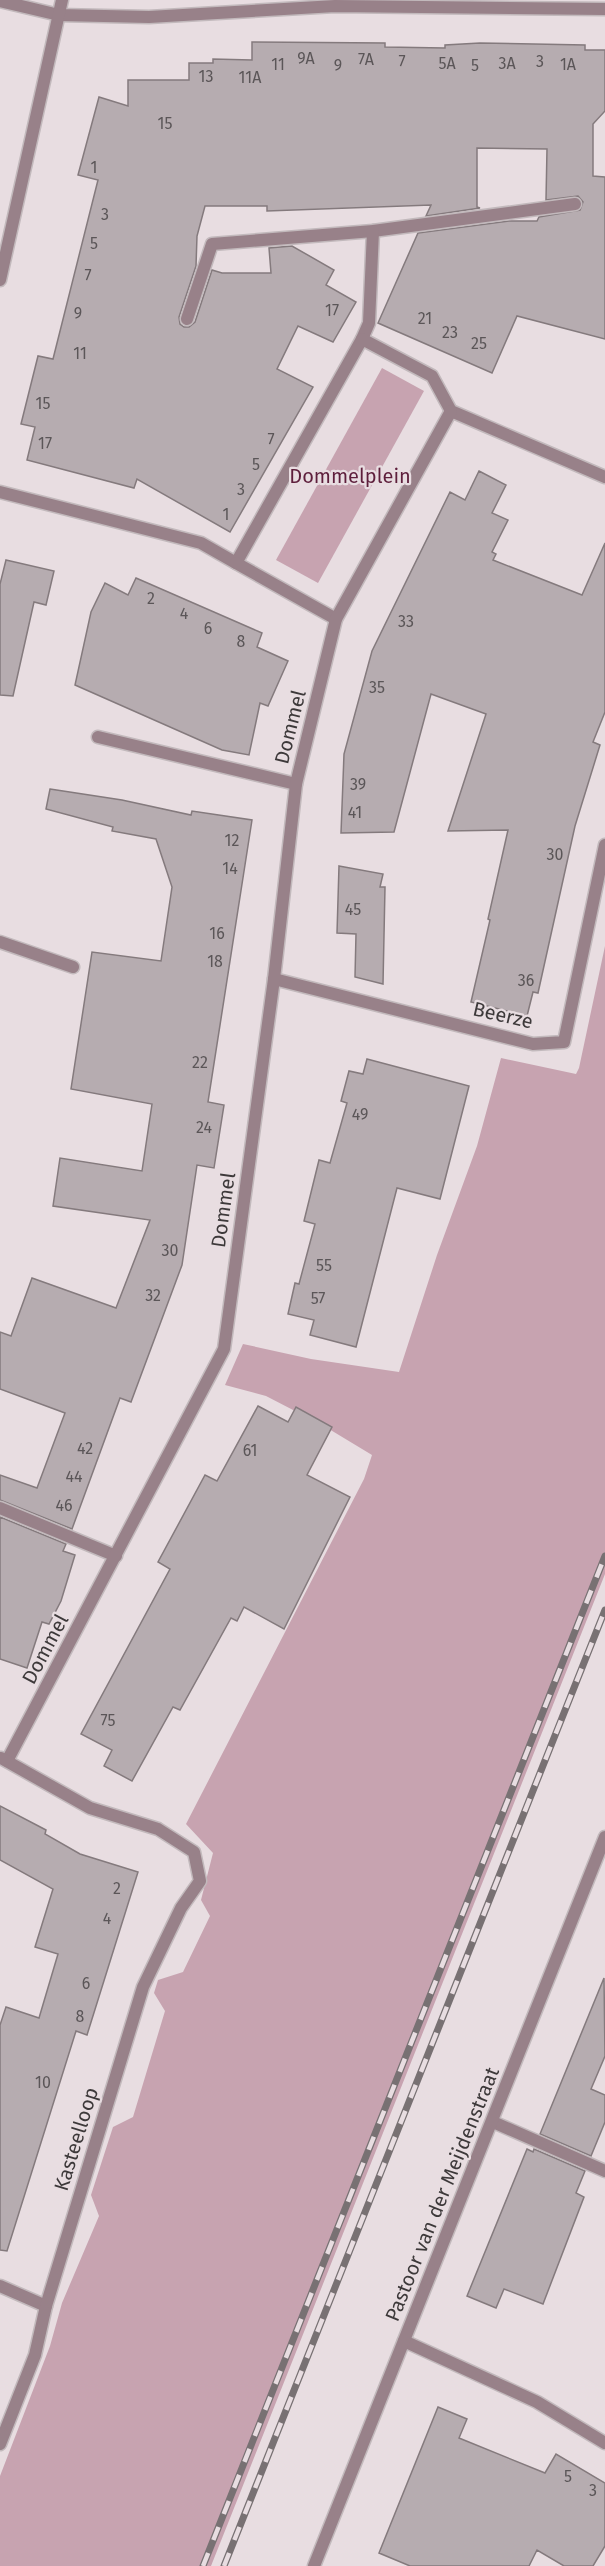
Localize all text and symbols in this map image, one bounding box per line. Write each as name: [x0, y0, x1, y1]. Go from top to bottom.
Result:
house number: 9A: [297, 49, 316, 68]
house number: 7A: [358, 50, 375, 69]
house number: 7: [398, 52, 406, 71]
house number: 3: [536, 52, 544, 71]
house number: 5A: [438, 54, 456, 73]
house number: 3A: [498, 54, 516, 73]
house number: 11: [271, 55, 285, 74]
house number: 1A: [560, 55, 577, 74]
house number: 9: [334, 56, 342, 75]
house number: 5: [471, 56, 479, 75]
house number: 13: [199, 67, 213, 86]
house number: 11A: [239, 68, 262, 87]
house number: 15: [158, 114, 172, 133]
house number: 1: [91, 158, 97, 177]
house number: 3: [101, 205, 109, 224]
house number: 5: [90, 234, 98, 253]
house number: 7: [84, 266, 92, 285]
house number: 17: [325, 301, 339, 320]
house number: 9: [74, 304, 82, 323]
house number: 21: [418, 309, 432, 328]
house number: 23: [442, 323, 458, 342]
house number: 25: [471, 334, 487, 353]
house number: 11: [73, 344, 87, 363]
house number: 15: [36, 394, 50, 413]
house number: 7: [267, 430, 275, 449]
house number: 17: [38, 434, 52, 453]
house number: 5: [252, 455, 260, 474]
park label: Dommelplein: [289, 464, 411, 488]
house number: 3: [237, 480, 245, 499]
house number: 1: [223, 505, 229, 524]
house number: 2: [147, 589, 155, 608]
house number: 4: [180, 604, 189, 623]
house number: 33: [398, 612, 414, 631]
house number: 6: [204, 619, 212, 638]
house number: 8: [237, 632, 246, 651]
house number: 35: [369, 678, 385, 697]
street label: Dommel: [269, 687, 311, 767]
house number: 39: [350, 775, 366, 794]
house number: 41: [348, 803, 362, 822]
house number: 12: [225, 831, 239, 850]
house number: 30: [547, 845, 564, 864]
house number: 14: [222, 859, 238, 878]
house number: 45: [345, 900, 361, 919]
house number: 16: [209, 924, 225, 943]
house number: 18: [207, 952, 223, 971]
house number: 36: [518, 971, 534, 990]
street label: Beerze: [471, 996, 535, 1034]
house number: 22: [192, 1053, 208, 1072]
house number: 49: [352, 1105, 368, 1124]
house number: 24: [196, 1118, 212, 1137]
street label: Dommel: [206, 1171, 240, 1249]
house number: 30: [162, 1241, 179, 1260]
house number: 55: [316, 1256, 332, 1275]
house number: 32: [145, 1286, 161, 1305]
house number: 57: [311, 1289, 325, 1308]
house number: 42: [77, 1439, 93, 1458]
house number: 61: [243, 1441, 257, 1460]
house number: 44: [65, 1467, 83, 1486]
house number: 46: [55, 1496, 73, 1515]
street label: Dommel: [17, 1610, 73, 1688]
house number: 75: [101, 1711, 115, 1730]
house number: 2: [113, 1879, 121, 1898]
house number: 4: [103, 1909, 112, 1928]
house number: 6: [82, 1974, 90, 1993]
house number: 8: [76, 2007, 85, 2026]
street label: Pastoor van der Meijdenstraat: [380, 2063, 504, 2325]
house number: 10: [35, 2073, 51, 2092]
street label: Kasteelloop: [49, 2084, 103, 2194]
house number: 5: [564, 2467, 572, 2486]
house number: 3: [589, 2481, 597, 2500]

